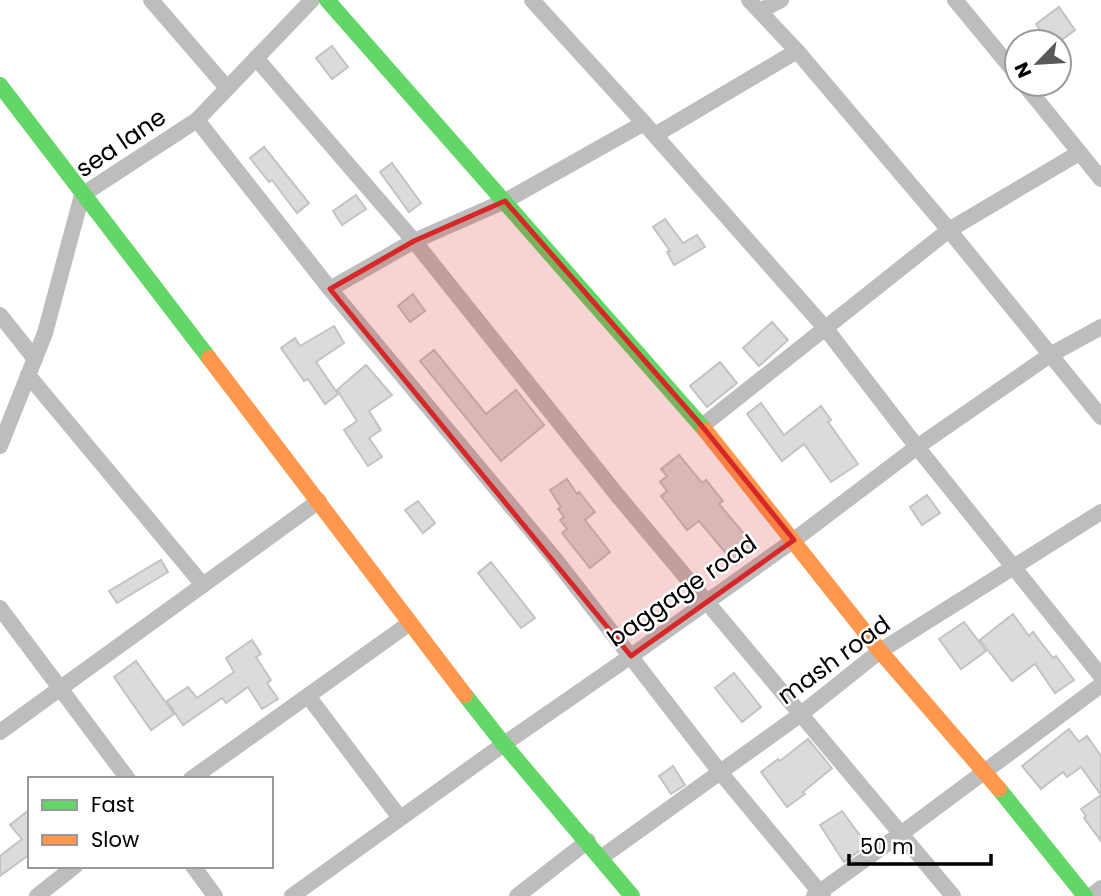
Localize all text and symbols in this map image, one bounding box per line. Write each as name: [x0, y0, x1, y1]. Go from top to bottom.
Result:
north arrow: [1003, 28, 1073, 98]
text: N: [1008, 58, 1038, 82]
street label: sea lane: [69, 100, 172, 185]
street label: baggage road: [600, 527, 763, 654]
street label: mash road: [771, 607, 897, 712]
legend: [28, 777, 273, 868]
text: Fast: [91, 790, 134, 819]
scale bar: [849, 822, 991, 866]
text: Slow: [91, 825, 139, 854]
text: 50 m: [860, 832, 914, 861]

